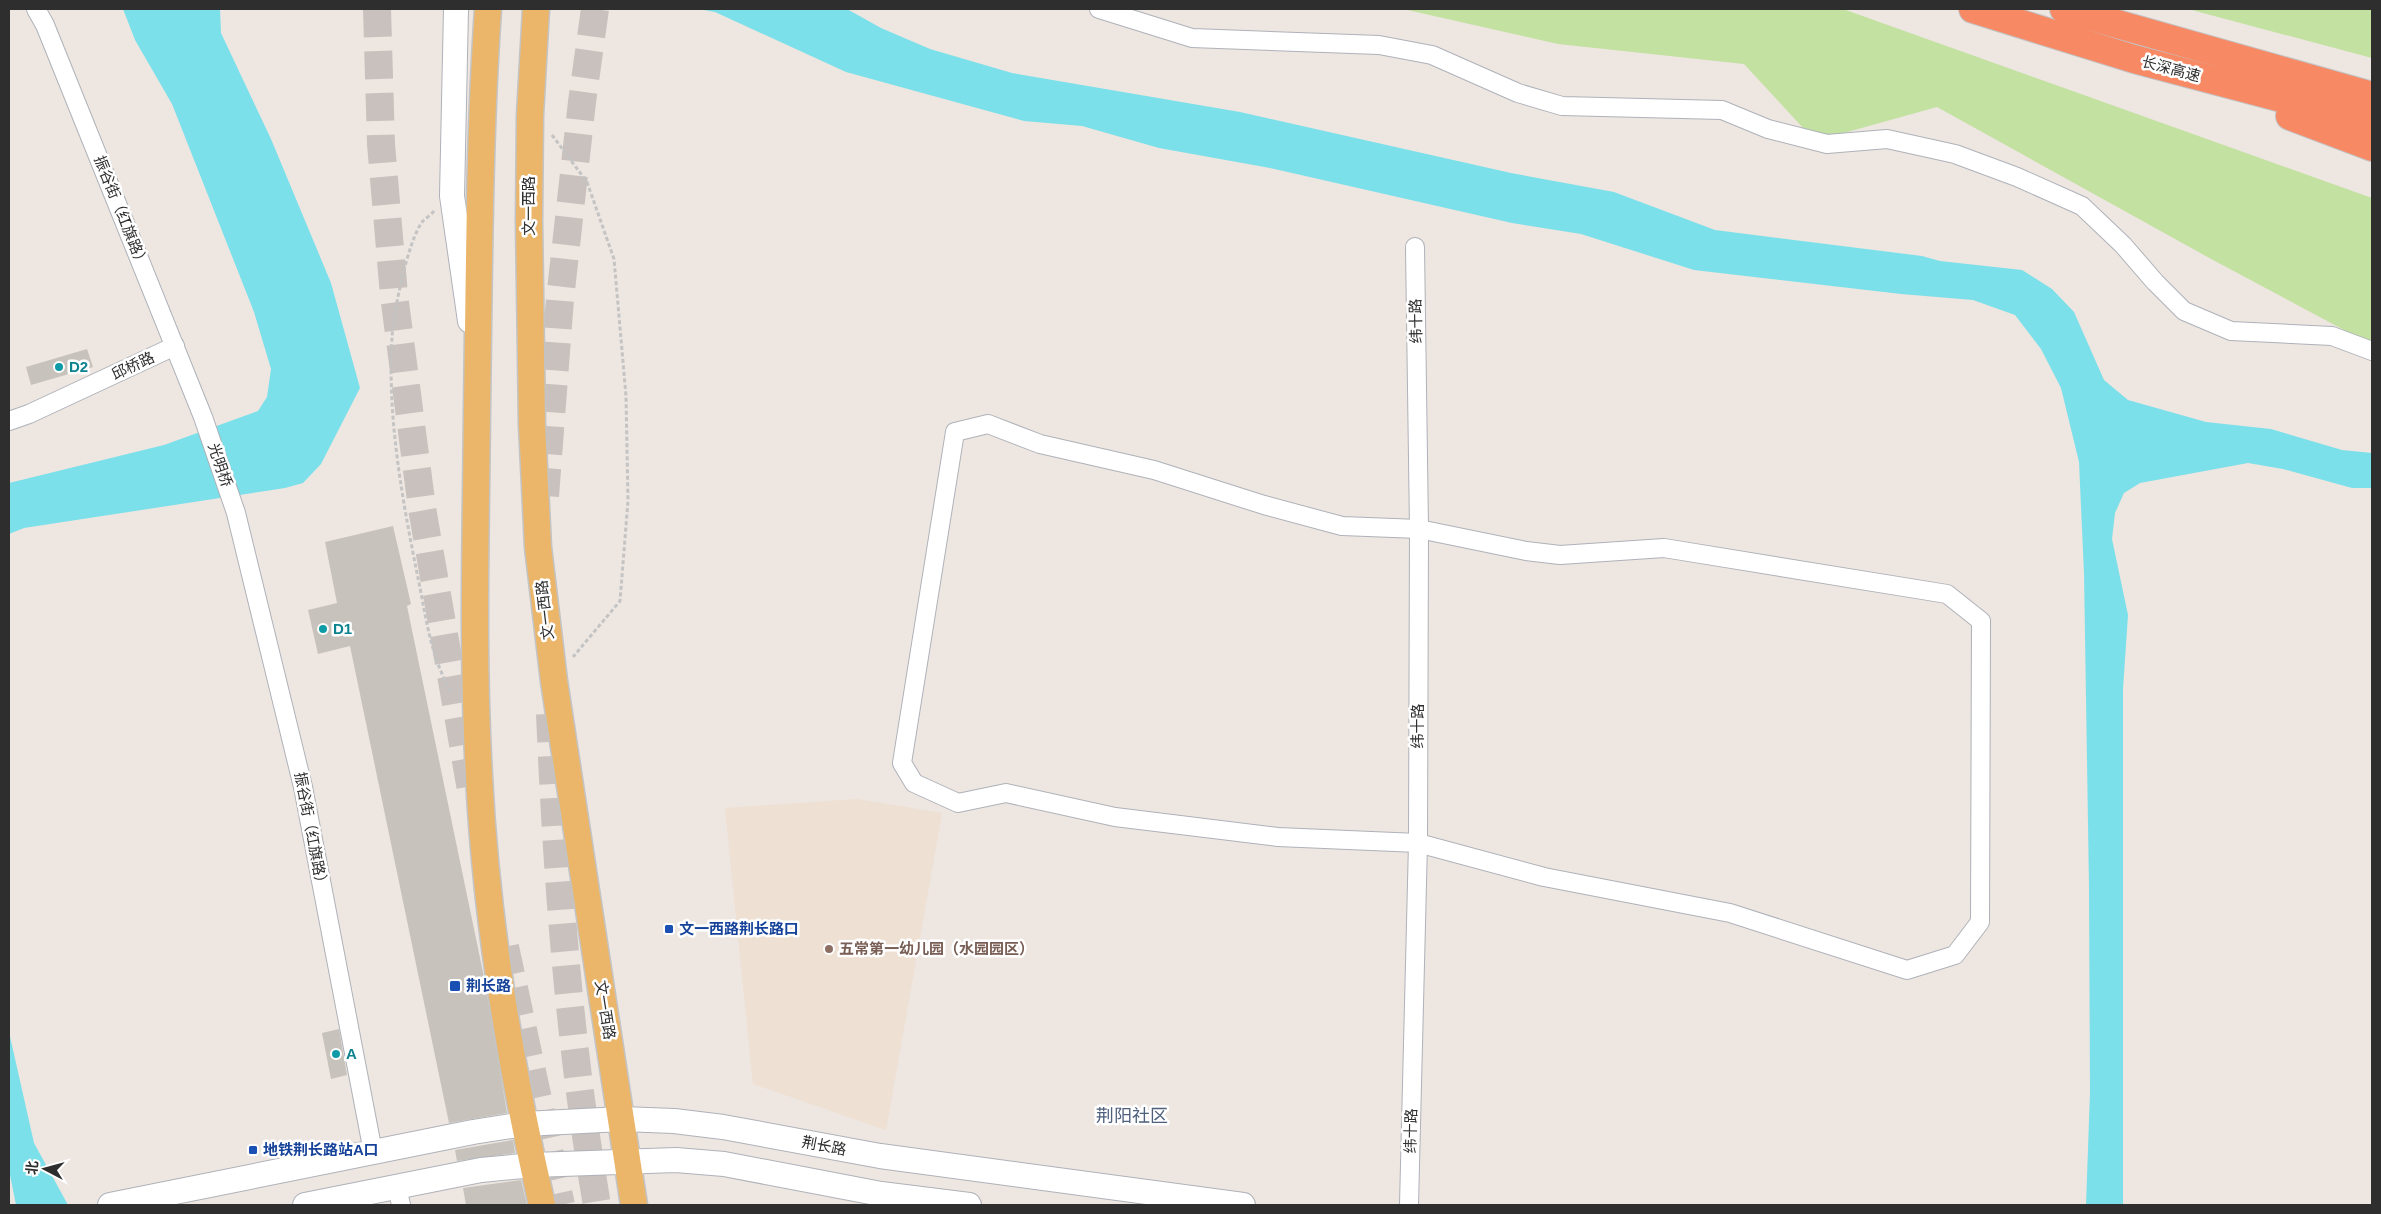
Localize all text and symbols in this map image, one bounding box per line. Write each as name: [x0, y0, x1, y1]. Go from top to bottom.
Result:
street label: 长深高速: [2140, 53, 2202, 84]
street label: 振谷街（红旗路）: [91, 153, 152, 271]
street label: 文一西路: [520, 176, 537, 236]
street label: 纬十路: [1407, 298, 1424, 344]
street label: 邱桥路: [109, 348, 157, 383]
place label: D2: [69, 358, 88, 375]
marker: D2: [53, 361, 65, 373]
street label: 光明桥: [205, 441, 236, 489]
street label: 文一西路: [532, 579, 557, 641]
place label: D1: [333, 620, 352, 637]
marker: D1: [317, 623, 329, 635]
street label: 纬十路: [1409, 703, 1426, 749]
street label: 振谷街（红旗路）: [292, 770, 331, 891]
place label: 文一西路荆长路口: [679, 920, 799, 937]
marker: 文一西路荆长路口: [663, 923, 675, 935]
place label: 五常第一幼儿园（水园园区）: [839, 940, 1034, 957]
marker: 五常第一幼儿园（水园园区）: [823, 943, 835, 955]
place label: 荆长路: [466, 977, 511, 994]
marker: 荆长路: [448, 979, 462, 993]
street label: 文一西路: [592, 979, 619, 1041]
place label: A: [346, 1045, 357, 1062]
marker: A: [330, 1048, 342, 1060]
district label: 荆阳社区: [1096, 1106, 1168, 1126]
street label: 纬十路: [1402, 1108, 1419, 1154]
street label: 荆长路: [800, 1133, 848, 1158]
place label: 地铁荆长路站A口: [263, 1141, 379, 1158]
north arrow: [20, 1144, 70, 1194]
marker: 地铁荆长路站A口: [247, 1144, 259, 1156]
text: 北: [23, 1160, 41, 1175]

